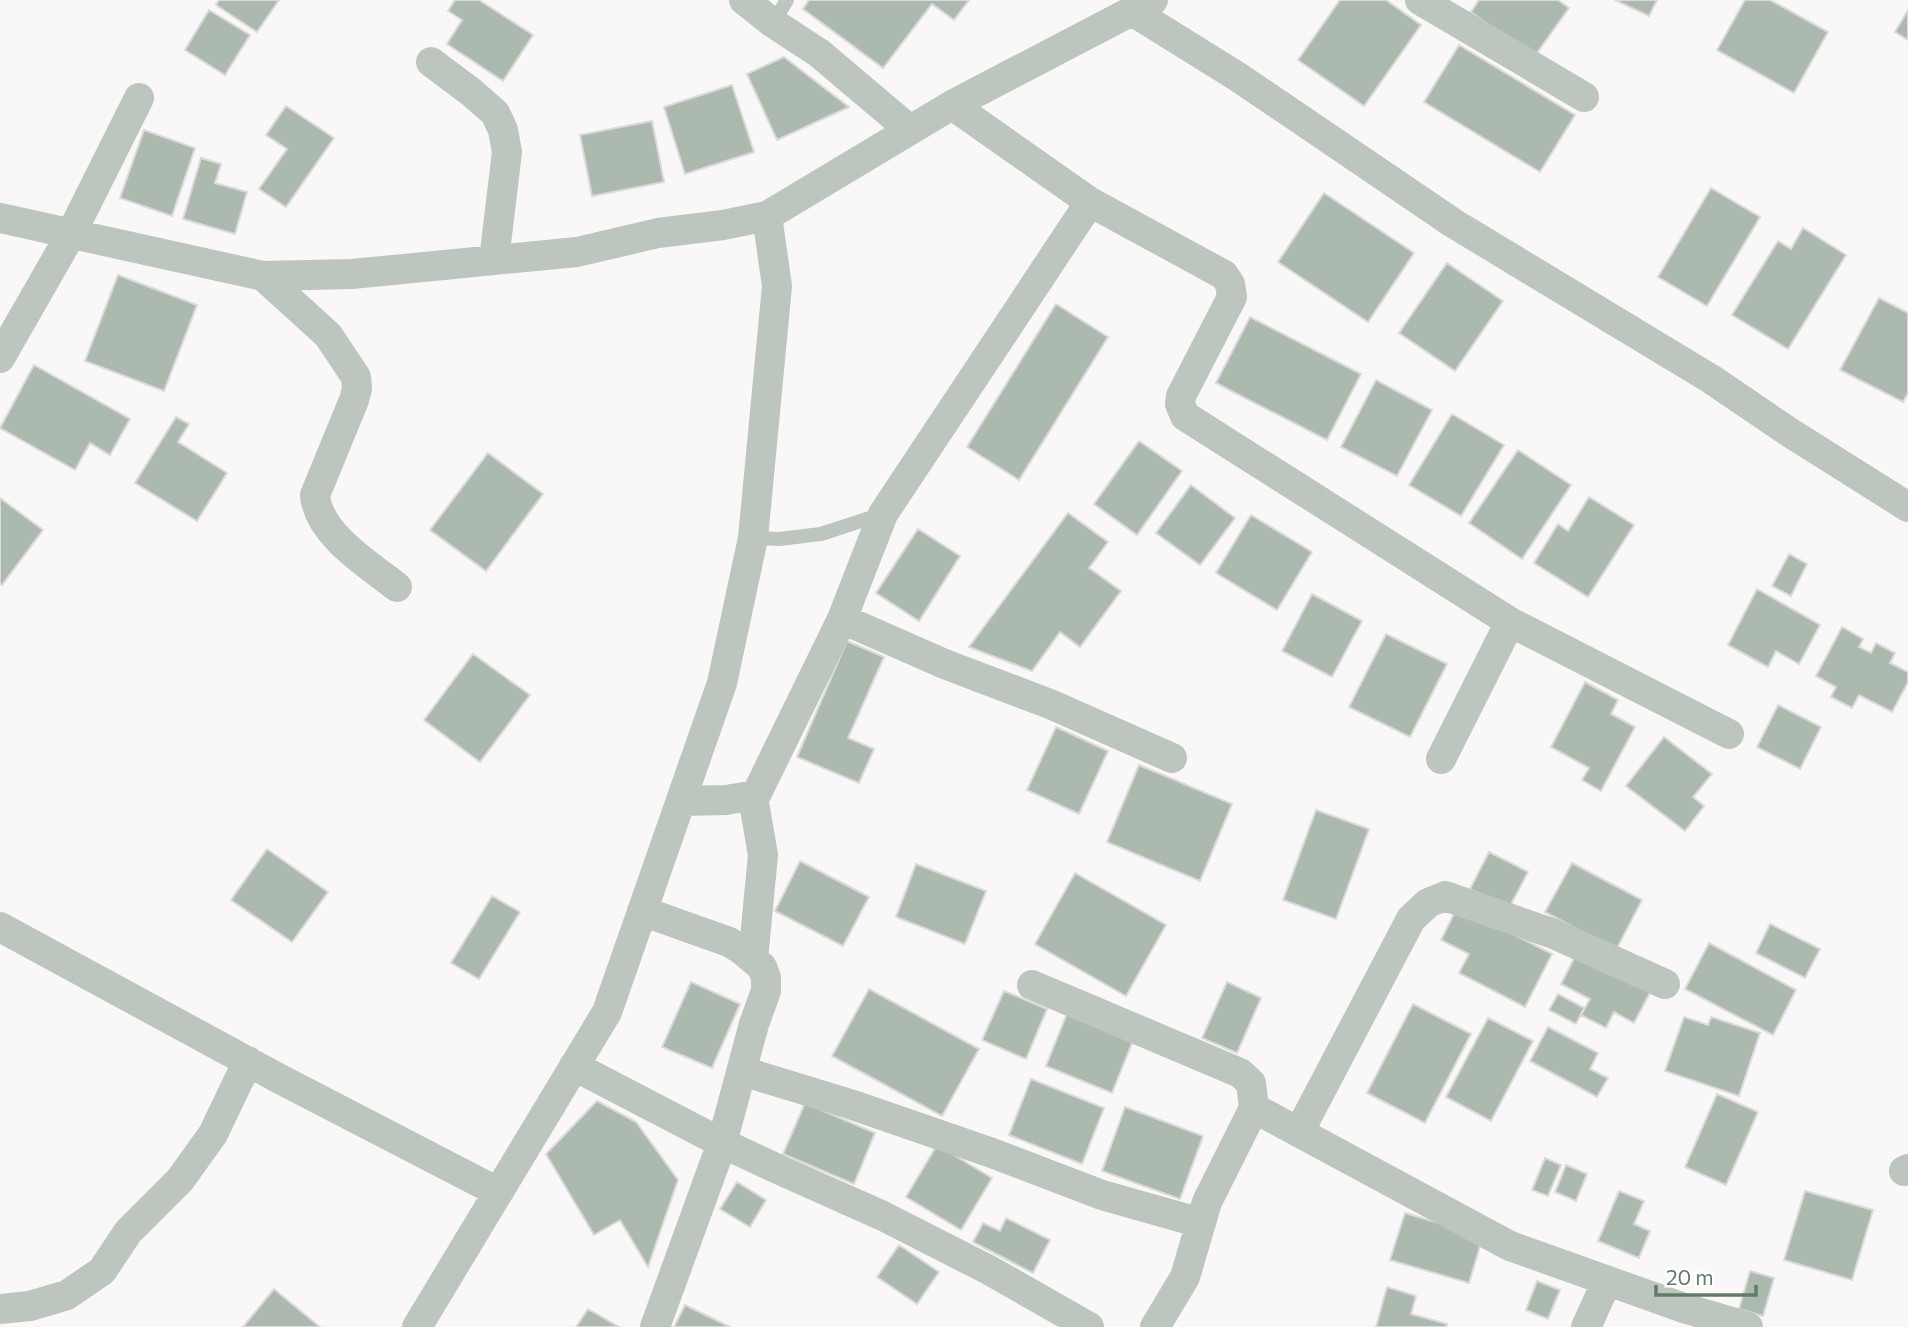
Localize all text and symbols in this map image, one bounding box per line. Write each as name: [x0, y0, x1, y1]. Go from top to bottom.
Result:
scale bar: [1656, 1254, 1756, 1298]
text: 20 m: [1666, 1264, 1714, 1289]

